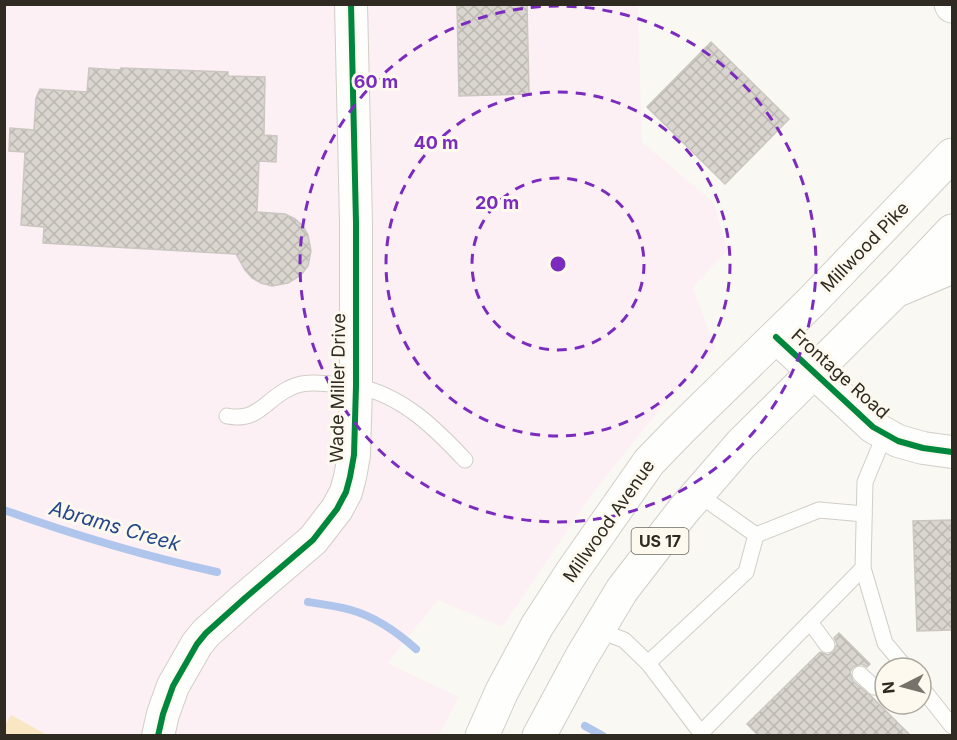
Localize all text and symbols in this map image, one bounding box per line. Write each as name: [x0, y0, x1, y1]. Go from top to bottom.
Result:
text: 60 m: [354, 71, 398, 92]
text: 40 m: [414, 132, 459, 153]
text: 20 m: [475, 192, 519, 213]
street label: Millwood Pike: [816, 197, 913, 296]
centre of rings: [548, 254, 568, 274]
street label: Wade Miller Drive: [326, 313, 349, 463]
street label: Frontage Road: [787, 324, 893, 423]
street label: Millwood Avenue: [559, 455, 659, 586]
water label: Abrams Creek: [46, 496, 184, 556]
road number: US 17: [632, 528, 688, 554]
north arrow: [873, 656, 933, 716]
text: N: [877, 680, 899, 695]

